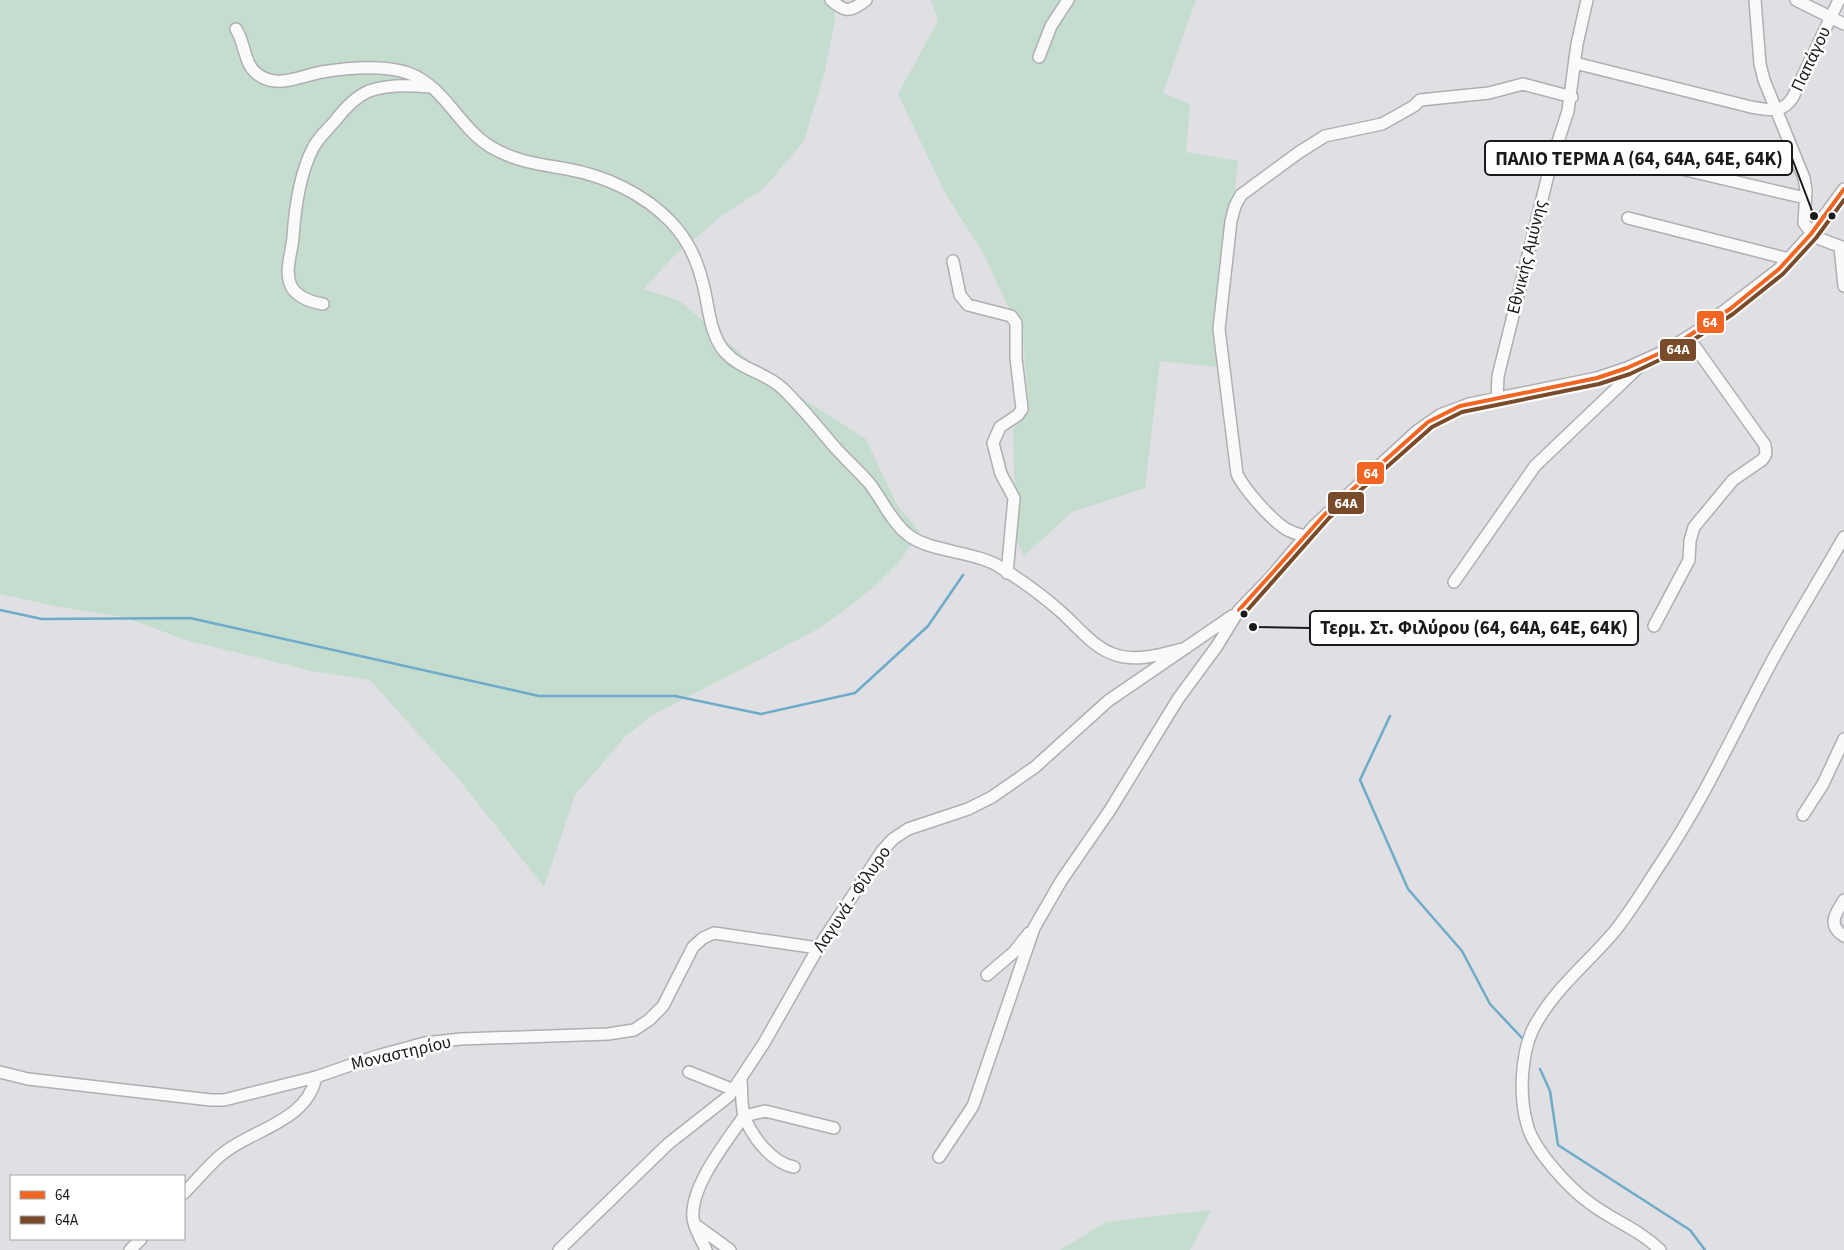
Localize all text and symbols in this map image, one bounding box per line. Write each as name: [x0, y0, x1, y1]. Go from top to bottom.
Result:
street label: Παπάγου: [1785, 22, 1837, 96]
callout: ΠΑΛΙΟ ΤΕΡΜΑ A (64, 64Α, 64Ε, 64Κ): [1485, 141, 1792, 175]
text: ΠΑΛΙΟ ΤΕΡΜΑ A (64, 64Α, 64Ε, 64Κ): [1495, 146, 1783, 173]
street label: Εθνικής Αμύνης: [1501, 197, 1553, 317]
unlabelled marker: [1827, 211, 1837, 221]
line badge: 64: [1696, 310, 1725, 334]
text: 64: [1703, 313, 1718, 333]
line badge: 64Α: [1659, 338, 1697, 362]
text: 64Α: [1667, 340, 1690, 360]
line badge: 64: [1356, 461, 1385, 485]
text: 64: [1364, 464, 1379, 484]
line badge: 64Α: [1327, 491, 1365, 515]
text: 64Α: [1335, 494, 1358, 514]
unlabelled marker: [1239, 609, 1249, 619]
callout: Τερμ. Στ. Φιλύρου (64, 64Α, 64Ε, 64Κ): [1310, 611, 1638, 645]
text: Τερμ. Στ. Φιλύρου (64, 64Α, 64Ε, 64Κ): [1320, 615, 1628, 642]
street label: Λαγυνά - Φίλυρο: [807, 841, 897, 957]
street label: Μοναστηρίου: [348, 1029, 454, 1077]
legend: [10, 1175, 185, 1240]
text: 64: [55, 1185, 70, 1206]
text: 64Α: [55, 1210, 79, 1231]

